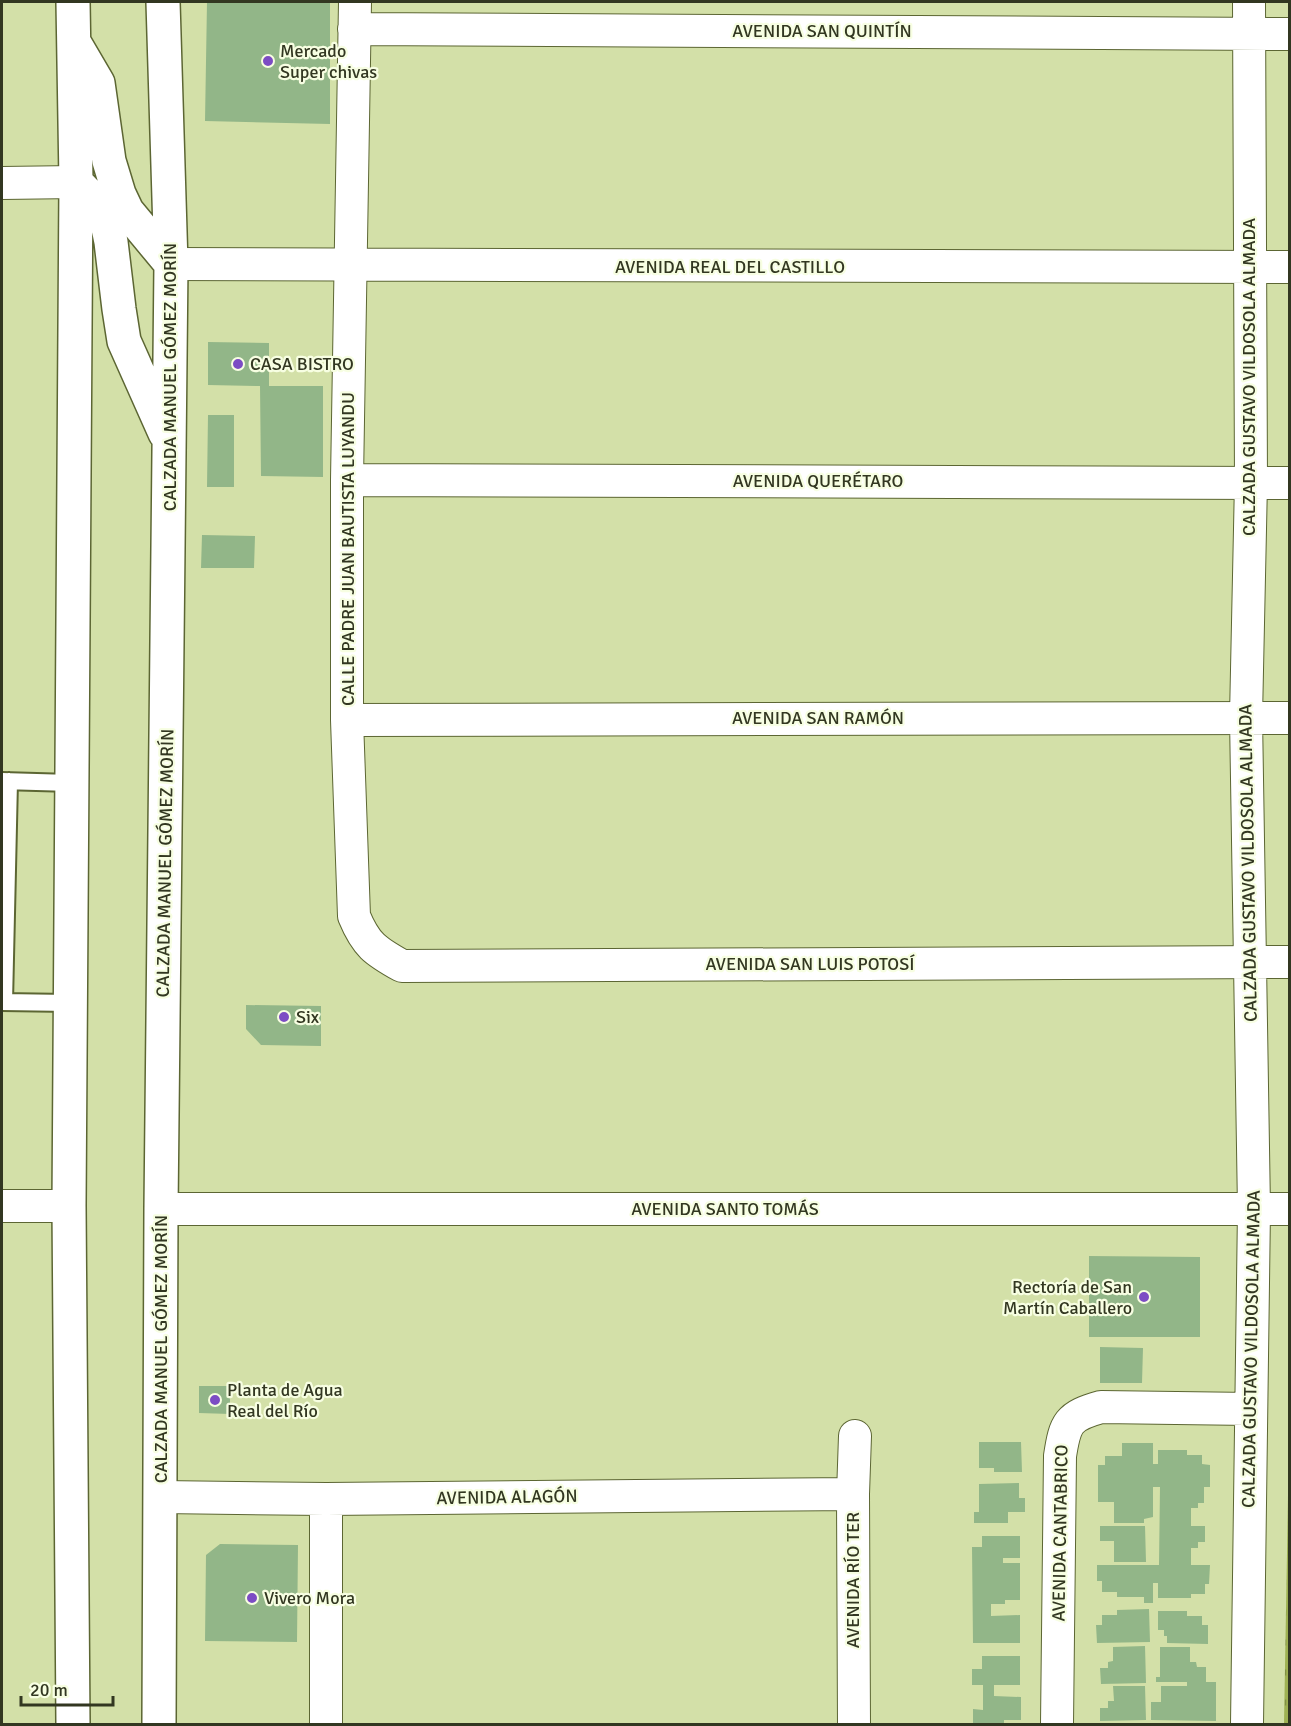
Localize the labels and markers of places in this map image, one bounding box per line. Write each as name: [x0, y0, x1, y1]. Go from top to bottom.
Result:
place label: Mercado Super chivas: [280, 40, 377, 83]
marker: Mercado Super chivas: [261, 54, 275, 68]
place label: CASA BISTRO: [250, 353, 354, 375]
marker: CASA BISTRO: [231, 357, 245, 371]
place label: Six: [296, 1006, 320, 1028]
marker: Six: [277, 1010, 291, 1024]
place label: Rectoría de San Martín Caballero: [1003, 1276, 1132, 1319]
marker: Rectoría de San Martín Caballero: [1137, 1290, 1151, 1304]
place label: Planta de Agua Real del Río: [227, 1379, 343, 1422]
marker: Planta de Agua Real del Río: [208, 1393, 222, 1407]
place label: Vivero Mora: [264, 1587, 355, 1609]
marker: Vivero Mora: [245, 1591, 259, 1605]

